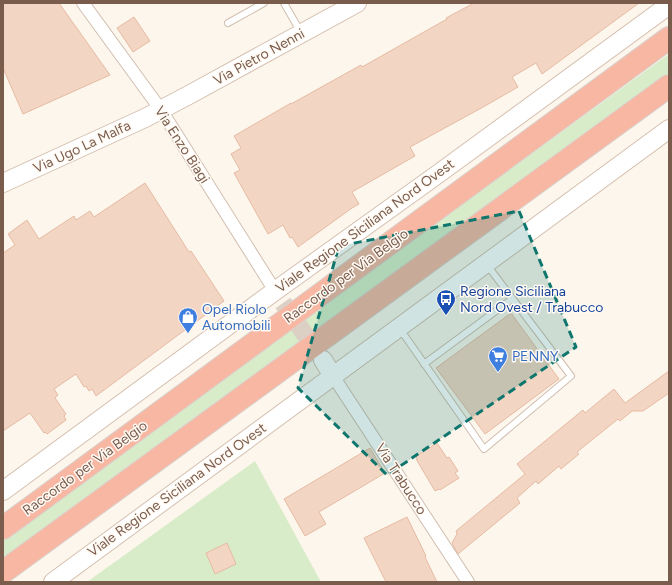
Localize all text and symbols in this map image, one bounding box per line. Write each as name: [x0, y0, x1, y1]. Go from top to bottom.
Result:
street label: Via Pietro Nenni: [210, 25, 308, 89]
street label: Via Enzo Biagi: [151, 103, 213, 187]
street label: Via Ugo La Malfa: [31, 117, 133, 177]
street label: Viale Regione Siciliana Nord Ovest: [272, 155, 458, 297]
street label: Raccordo per Via Belgio: [280, 225, 412, 327]
place label: Regione Siciliana Nord Ovest / Trabucco: [460, 283, 603, 316]
bus stop icon: Regione Siciliana Nord Ovest / Trabucco: [435, 288, 457, 316]
place label: Opel Riolo Automobili: [202, 301, 270, 334]
shop icon: Opel Riolo Automobili: [177, 306, 199, 334]
supermarket icon: PENNY: [487, 345, 509, 373]
place label: PENNY: [512, 348, 559, 365]
street label: Raccordo per Via Belgio: [19, 417, 151, 519]
street label: Viale Regione Siciliana Nord Ovest: [84, 419, 270, 561]
street label: Via Trabucco: [372, 440, 430, 518]

